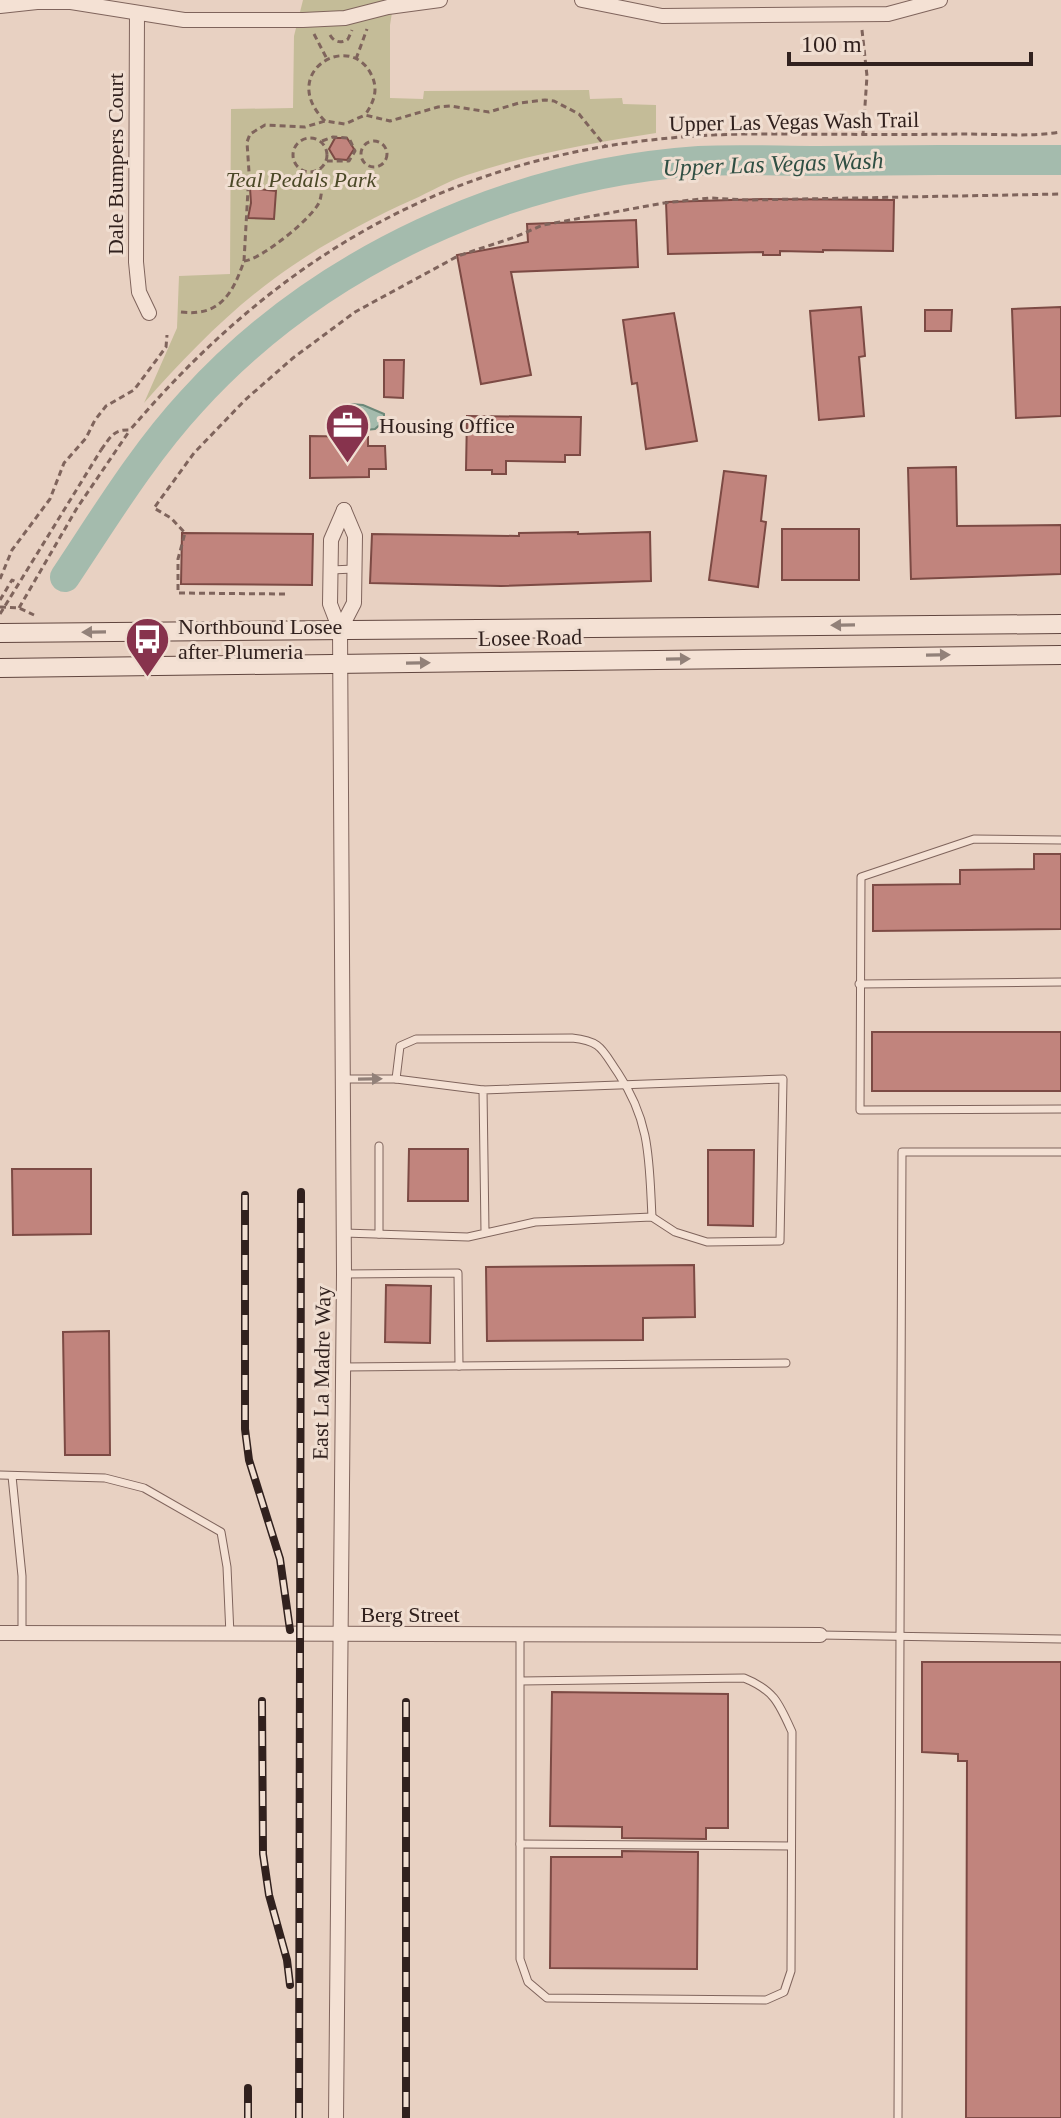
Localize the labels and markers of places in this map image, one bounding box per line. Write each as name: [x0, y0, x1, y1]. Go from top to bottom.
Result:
office icon: Housing Office: [324, 401, 372, 464]
place label: Housing Office: [379, 413, 515, 438]
place label: Northbound Losee after Plumeria: [178, 614, 342, 664]
bus stop icon: Northbound Losee after Plumeria: [123, 615, 171, 678]

